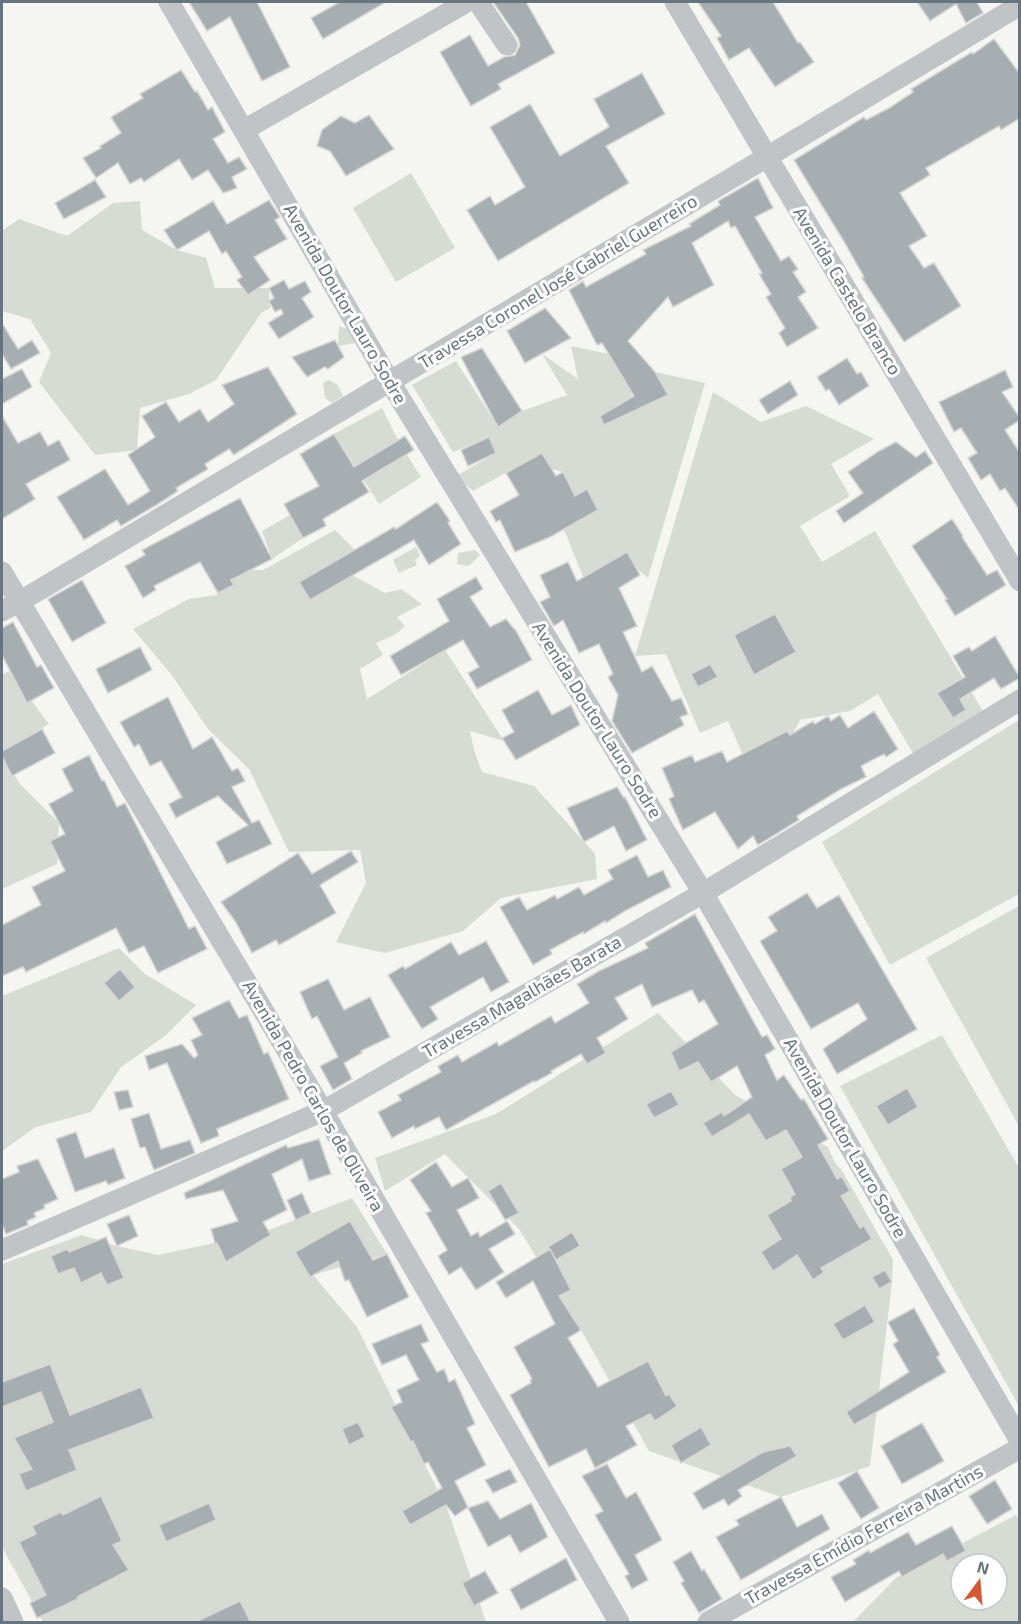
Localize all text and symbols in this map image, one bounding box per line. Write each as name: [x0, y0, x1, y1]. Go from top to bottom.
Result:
street label: Travessa Coronel José Gabriel Guerreiro: [414, 189, 701, 373]
street label: Avenida Doutor Lauro Sodre: [280, 200, 412, 407]
street label: Avenida Castelo Branco: [789, 203, 907, 378]
street label: Avenida Doutor Lauro Sodre: [528, 617, 667, 822]
street label: Travessa Magalhães Barata: [418, 930, 625, 1062]
street label: Avenida Pedro Carlos de Oliveira: [238, 976, 389, 1215]
street label: Avenida Doutor Lauro Sodre: [780, 1034, 912, 1241]
street label: Travessa Emídio Ferreira Martins: [741, 1459, 986, 1609]
north arrow: [949, 1552, 1009, 1612]
text: N: [975, 1556, 991, 1578]

